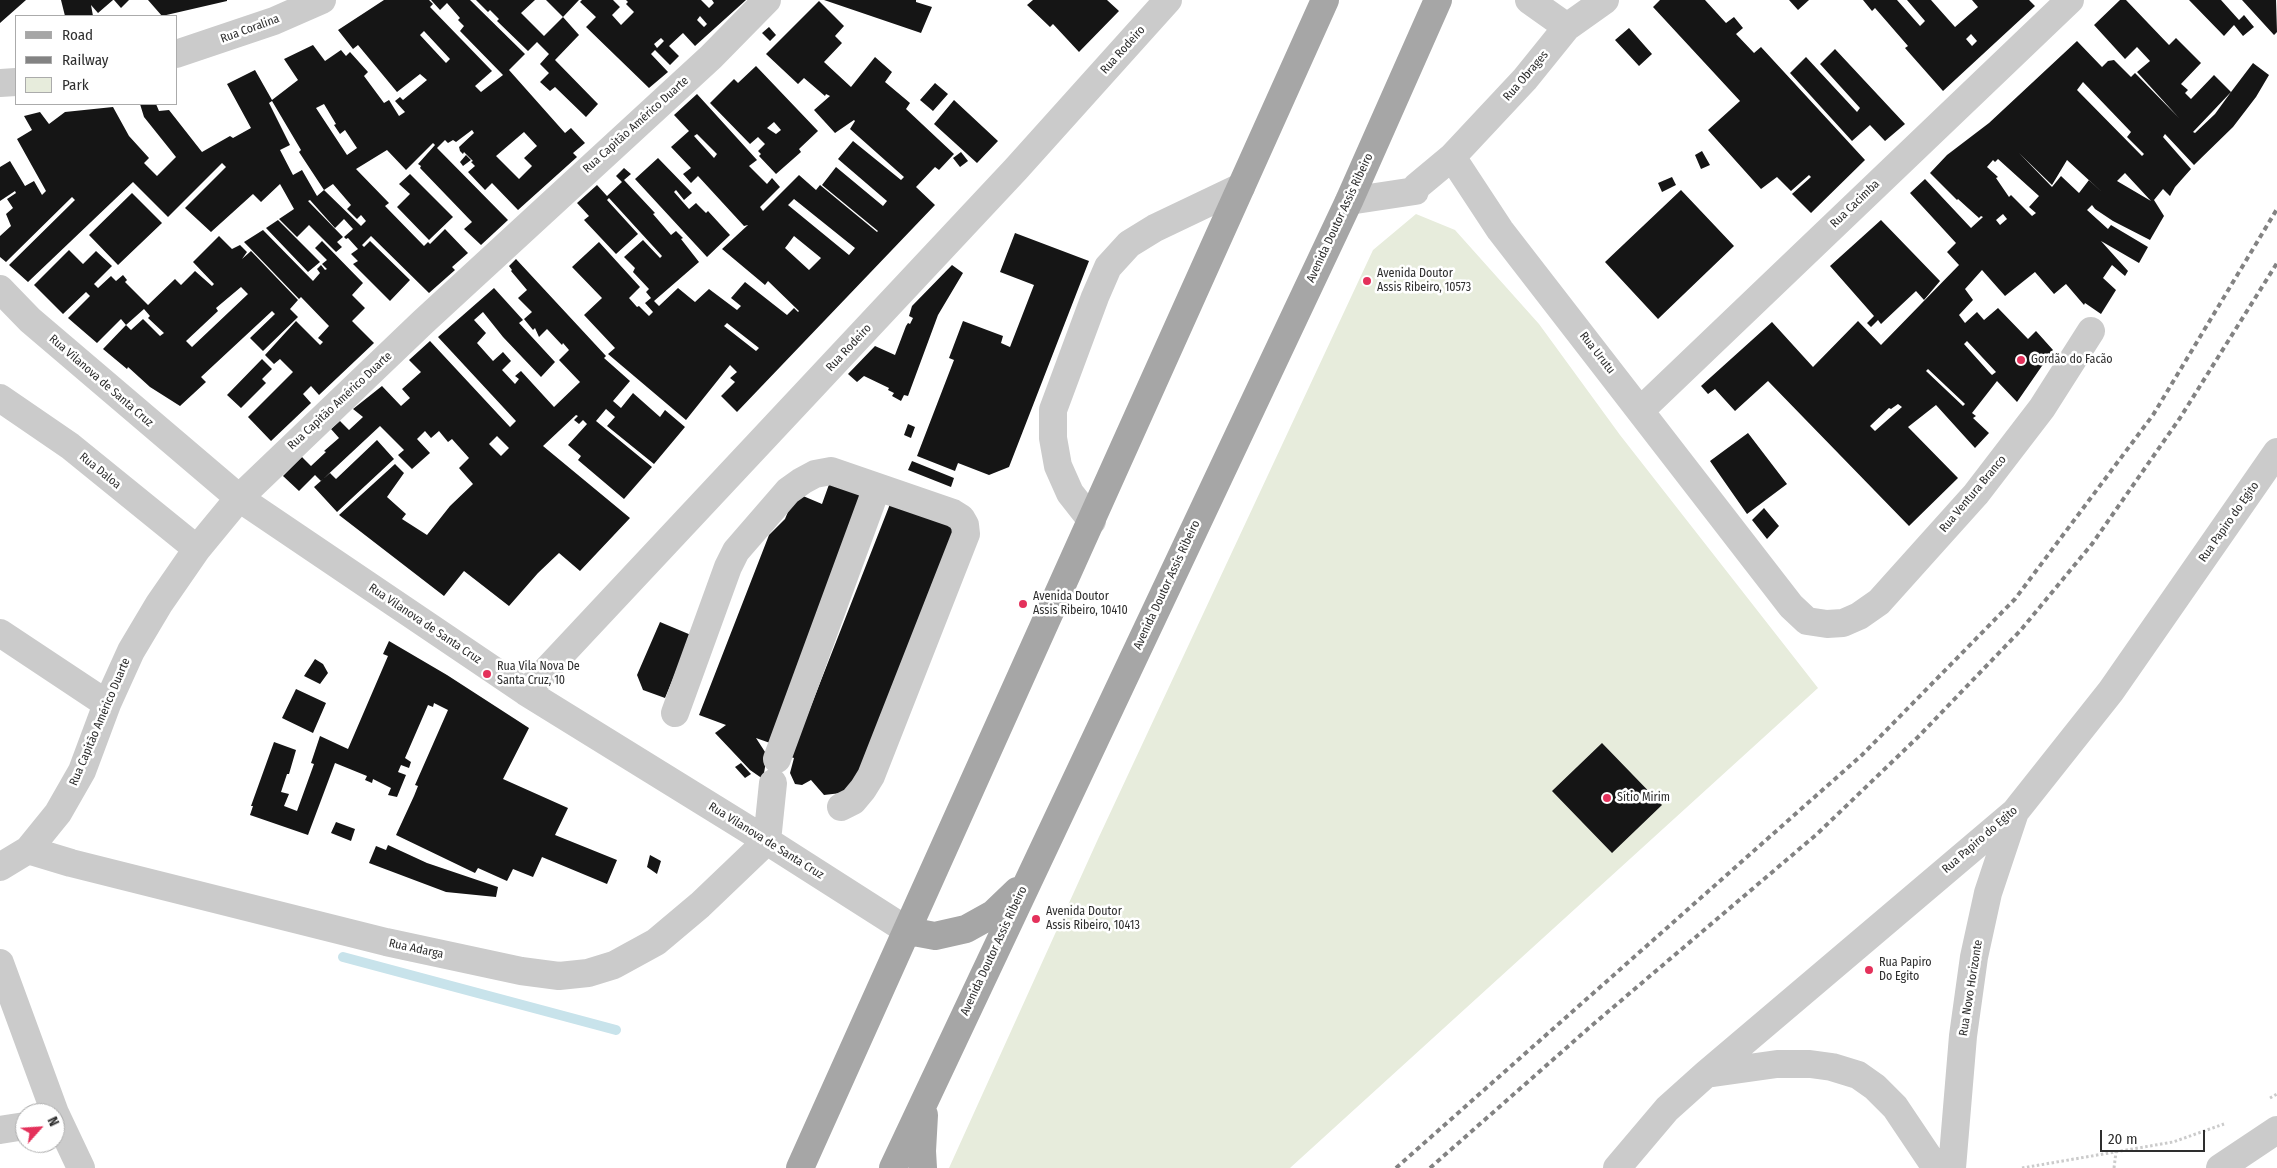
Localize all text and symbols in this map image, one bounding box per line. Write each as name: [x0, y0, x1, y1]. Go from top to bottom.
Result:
street label: Rua Coralina: [219, 12, 281, 46]
legend: [15, 15, 178, 105]
street label: Rua Rodeiro: [1098, 23, 1148, 77]
text: Road: [62, 26, 93, 44]
street label: Rua Obrages: [1500, 48, 1552, 104]
text: Railway: [62, 51, 109, 69]
street label: Rua Capitão Américo Duarte: [580, 74, 692, 176]
text: Park: [62, 76, 89, 94]
street label: Avenida Doutor Assis Ribeiro: [1304, 151, 1376, 285]
street label: Rua Cacimba: [1827, 177, 1883, 231]
place label: Avenida Doutor Assis Ribeiro, 10573: [1377, 267, 1471, 295]
marker: Avenida Doutor Assis Ribeiro, 10573: [1361, 275, 1373, 287]
street label: Rua Rodeiro: [823, 321, 875, 375]
street label: Rua Urutu: [1576, 329, 1618, 377]
street label: Rua Vilanova de Santa Cruz: [46, 332, 156, 430]
street label: Rua Capitão Américo Duarte: [285, 349, 395, 453]
place label: Gordão do Facão: [2031, 353, 2113, 367]
marker: Gordão do Facão: [2015, 354, 2027, 366]
street label: Rua Daloa: [76, 450, 124, 492]
street label: Rua Ventura Branco: [1937, 453, 2009, 535]
street label: Rua Papiro do Egito: [2196, 479, 2262, 565]
street label: Avenida Doutor Assis Ribeiro: [1131, 518, 1203, 652]
street label: Rua Vilanova de Santa Cruz: [366, 581, 484, 667]
place label: Avenida Doutor Assis Ribeiro, 10410: [1033, 590, 1128, 618]
marker: Avenida Doutor Assis Ribeiro, 10410: [1017, 598, 1029, 610]
street label: Rua Capitão Américo Duarte: [67, 656, 133, 788]
place label: Rua Vila Nova De Santa Cruz, 10: [497, 660, 580, 688]
marker: Rua Vila Nova De Santa Cruz, 10: [481, 668, 493, 680]
place label: Sítio Mirim: [1617, 791, 1670, 805]
marker: Sítio Mirim: [1601, 792, 1613, 804]
street label: Rua Vilanova de Santa Cruz: [706, 800, 826, 882]
street label: Rua Papiro do Egito: [1939, 803, 2021, 877]
street label: Avenida Doutor Assis Ribeiro: [958, 884, 1030, 1018]
place label: Avenida Doutor Assis Ribeiro, 10413: [1046, 905, 1140, 933]
marker: Avenida Doutor Assis Ribeiro, 10413: [1030, 913, 1042, 925]
street label: Rua Adarga: [387, 936, 445, 962]
street label: Rua Novo Horizonte: [1956, 939, 1986, 1037]
place label: Rua Papiro Do Egito: [1879, 956, 1932, 984]
marker: Rua Papiro Do Egito: [1863, 964, 1875, 976]
north arrow: [15, 1103, 65, 1153]
text: N: [44, 1114, 63, 1129]
scale bar: [2102, 1120, 2207, 1152]
text: 20 m: [2108, 1130, 2138, 1148]

